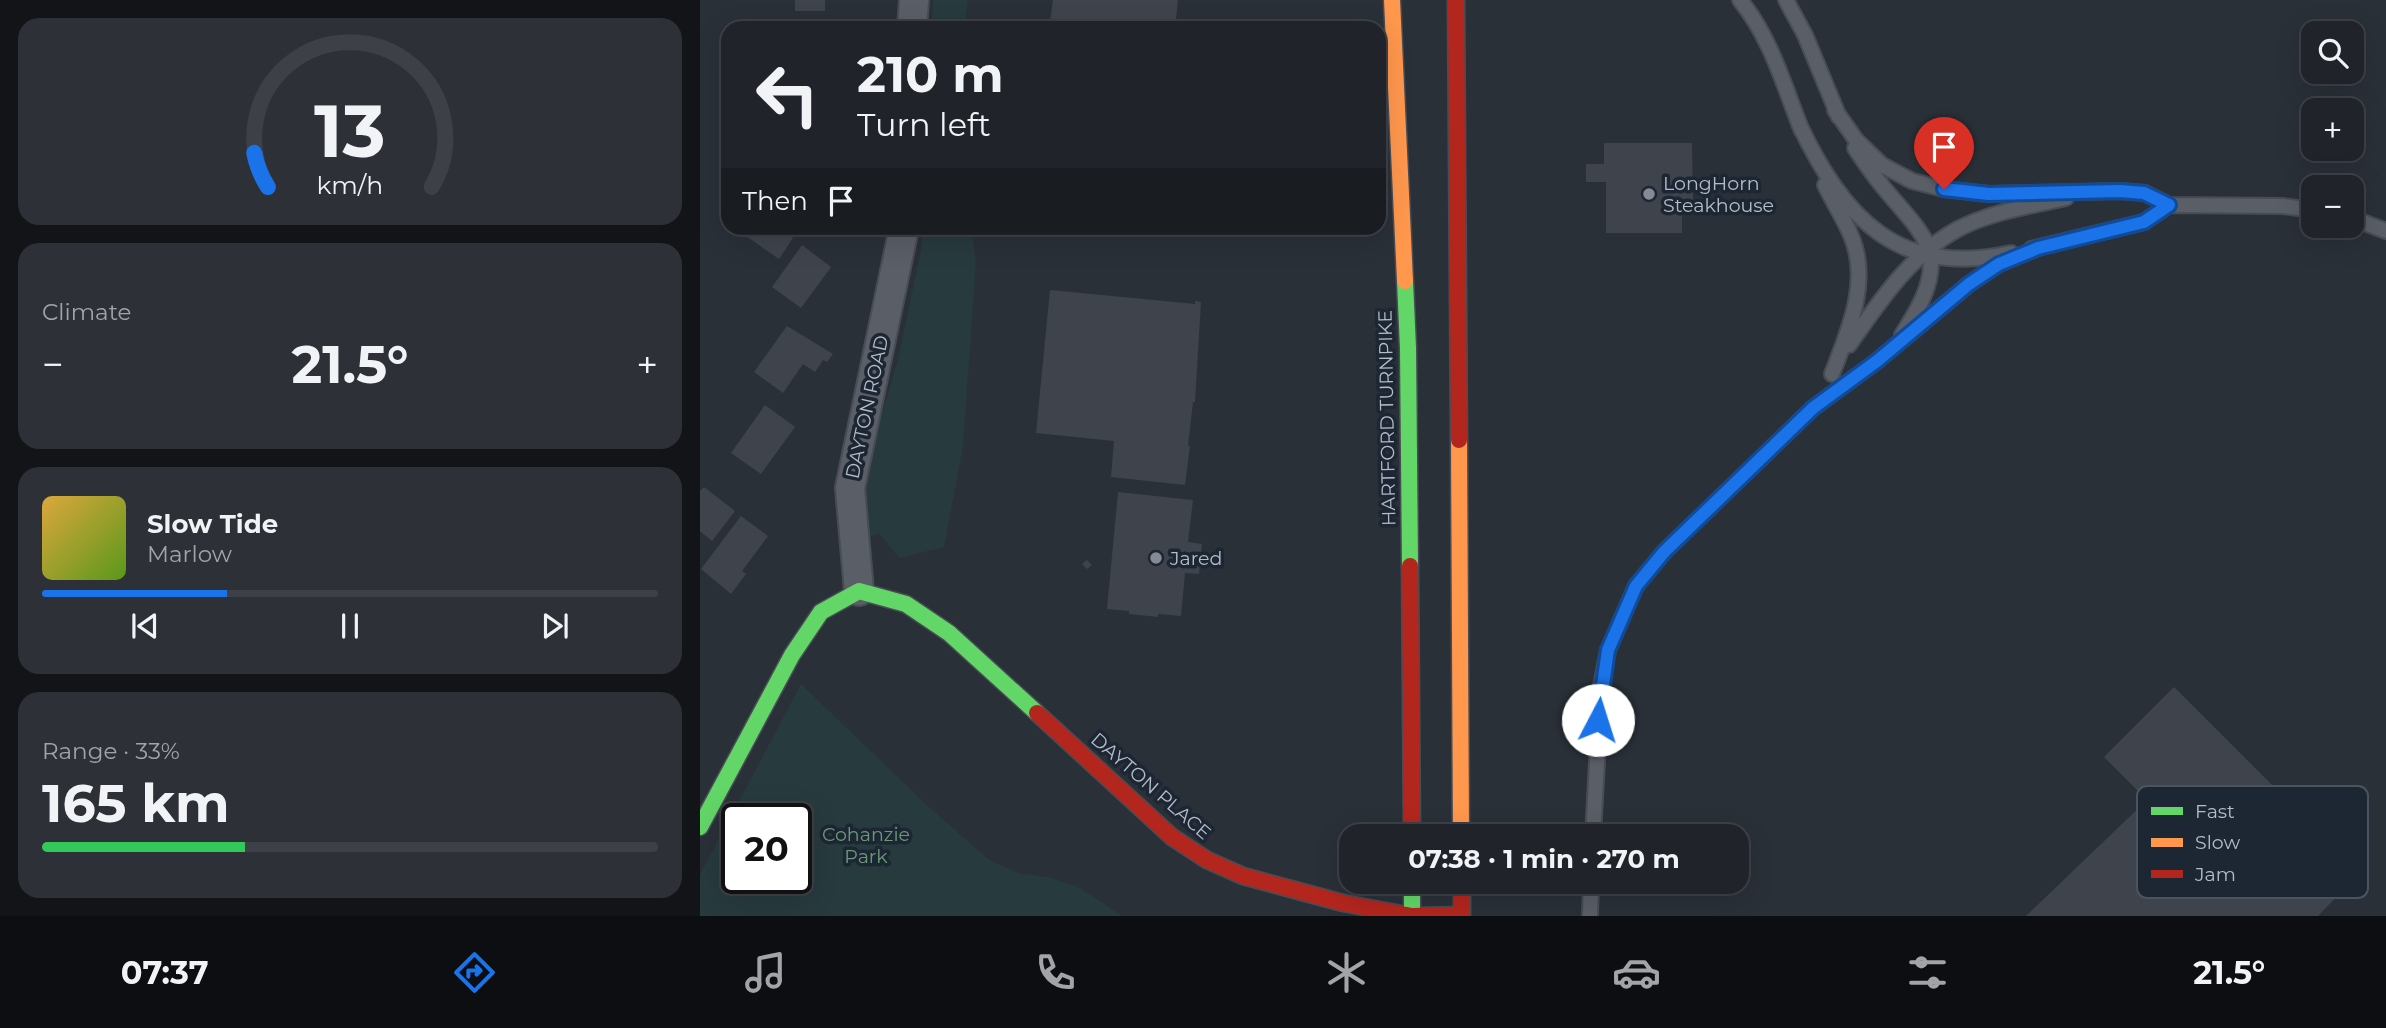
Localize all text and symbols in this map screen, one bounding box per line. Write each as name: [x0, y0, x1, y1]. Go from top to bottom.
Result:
map controls: [2301, 21, 2364, 238]
button: search: [2301, 21, 2364, 84]
text: 210 m: [857, 45, 1004, 104]
icon: left: [742, 49, 833, 140]
text: 13: [314, 88, 386, 176]
button: +: [2301, 98, 2364, 161]
text: Turn left: [857, 105, 991, 144]
pin: [1914, 117, 1974, 189]
icon: arrive: [1925, 128, 1963, 166]
text: km/h: [317, 170, 383, 200]
place label: LongHorn Steakhouse: [1663, 172, 1774, 217]
button: −: [2301, 175, 2364, 238]
icon: arrive: [822, 182, 860, 220]
text: Then: [742, 185, 808, 217]
marker: LongHorn Steakhouse: [1641, 186, 1657, 202]
text: Climate: [42, 298, 131, 326]
street label: HARTFORD TURNPIKE: [1374, 310, 1400, 526]
text: 21.5°: [291, 333, 409, 396]
street label: DAYTON ROAD: [841, 333, 893, 481]
text: −: [42, 341, 64, 388]
text: +: [636, 341, 658, 388]
text: Slow Tide: [147, 508, 278, 540]
text: Marlow: [147, 540, 232, 568]
place label: Jared: [1169, 547, 1222, 570]
marker: Jared: [1148, 550, 1164, 566]
icon: previous: [126, 607, 164, 645]
icon: pause: [331, 607, 369, 645]
icon: next: [536, 607, 574, 645]
position arrow: [1561, 683, 1635, 757]
street label: DAYTON PLACE: [1086, 728, 1216, 844]
text: Range · 33%: [42, 737, 180, 765]
text: 165 km: [42, 772, 230, 835]
legend: [2137, 786, 2368, 898]
text: Fast: [2195, 800, 2235, 823]
speed limit sign: 20: [721, 803, 812, 894]
park label: Cohanzie Park: [822, 823, 910, 868]
text: Slow: [2195, 831, 2240, 854]
text: 07:38 · 1 min · 270 m: [1408, 843, 1680, 875]
text: Jam: [2194, 863, 2236, 886]
icon: directions: [450, 948, 499, 997]
icon: music: [741, 948, 790, 997]
icon: phone: [1031, 948, 1080, 997]
icon: climate: [1322, 948, 1371, 997]
icon: car: [1612, 948, 1661, 997]
icon: filters: [1903, 948, 1952, 997]
text: 07:37: [121, 953, 208, 992]
text: 21.5°: [2193, 953, 2265, 992]

